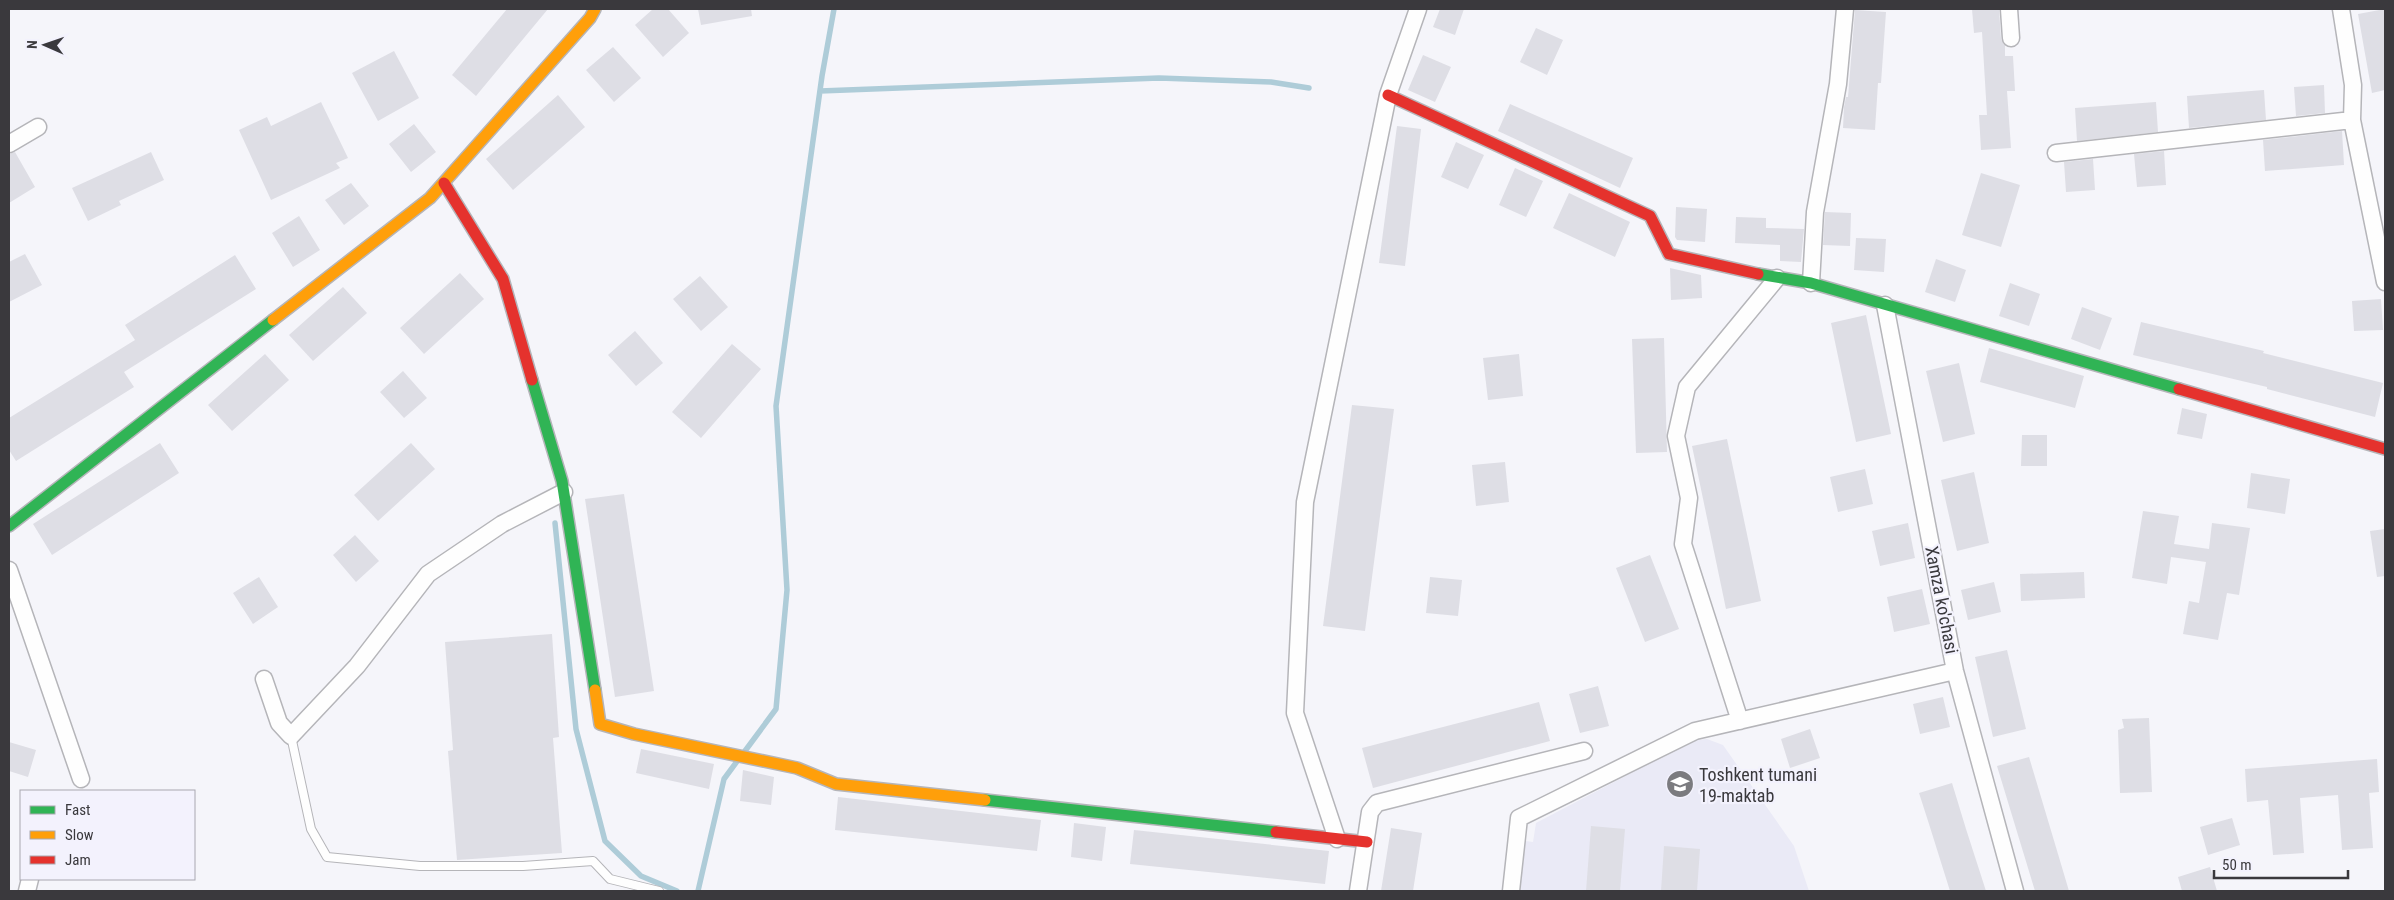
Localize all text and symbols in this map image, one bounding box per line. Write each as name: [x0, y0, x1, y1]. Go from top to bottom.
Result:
north arrow: [20, 20, 70, 70]
text: N: [24, 40, 40, 49]
street label: Xamza ko'chasi: [1921, 544, 1963, 656]
place label: Toshkent tumani 19-maktab: [1699, 764, 1817, 806]
school or university icon: Toshkent tumani 19-maktab: [1665, 769, 1695, 799]
legend: [20, 790, 195, 880]
text: Fast: [65, 801, 90, 819]
text: Slow: [65, 826, 94, 844]
scale bar: [2214, 848, 2348, 880]
text: Jam: [65, 851, 91, 869]
text: 50 m: [2222, 856, 2252, 874]

